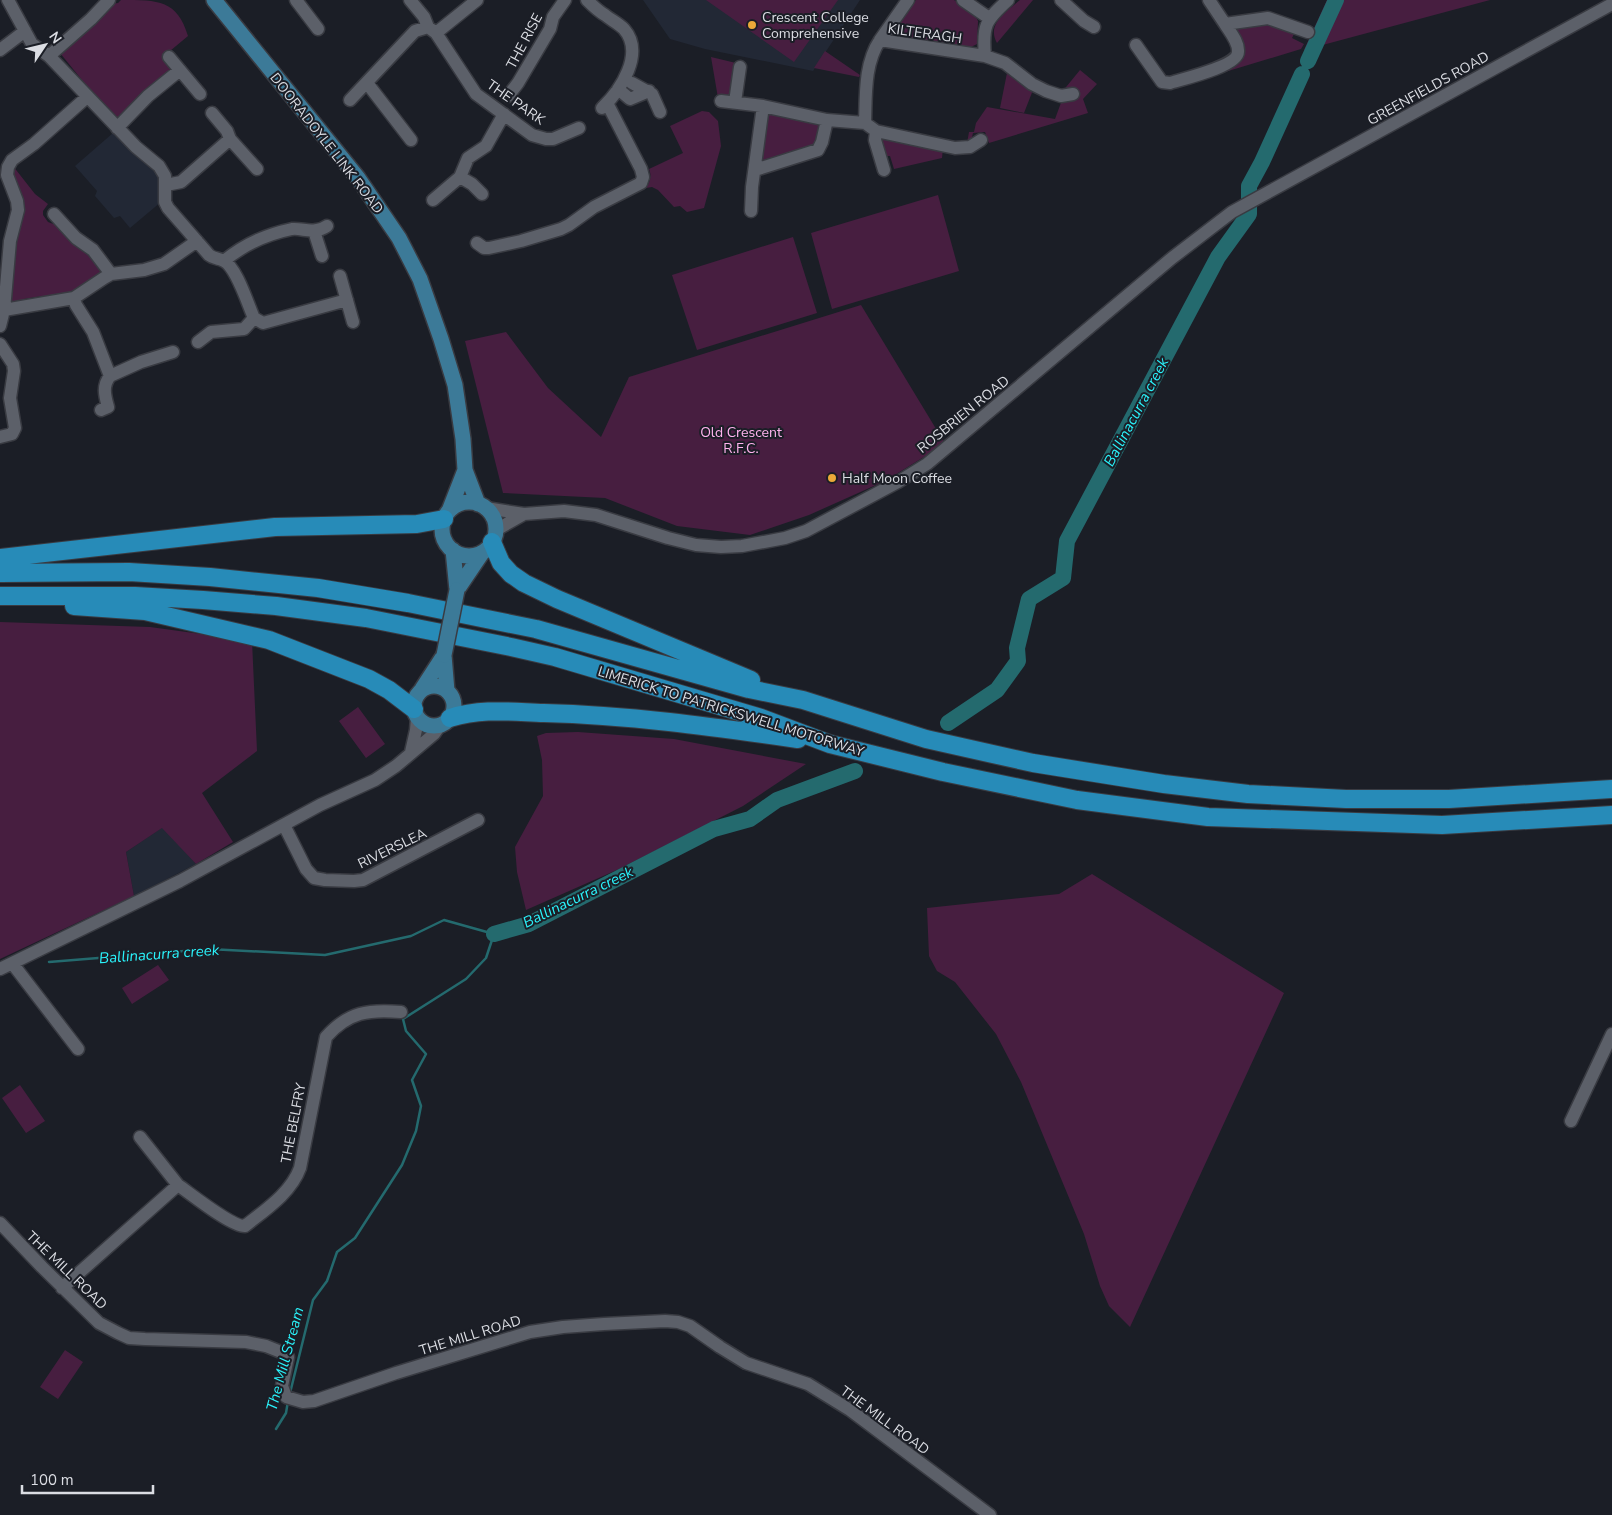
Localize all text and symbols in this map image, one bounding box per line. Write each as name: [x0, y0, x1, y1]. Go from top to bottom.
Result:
place label: Crescent College Comprehensive: [762, 8, 869, 43]
street label: THE RISE: [502, 10, 547, 72]
marker: Crescent College Comprehensive: [746, 19, 758, 31]
street label: KILTERAGH: [887, 19, 963, 48]
north arrow: [20, 20, 70, 70]
text: N: [44, 28, 66, 48]
street label: GREENFIELDS ROAD: [1364, 47, 1492, 130]
street label: DOORADOYLE LINK ROAD: [266, 69, 388, 218]
street label: THE PARK: [483, 75, 549, 130]
water label: Ballinacurra creek: [1099, 354, 1173, 470]
street label: ROSBRIEN ROAD: [913, 371, 1013, 458]
park label: Old Crescent R.F.C.: [700, 423, 782, 458]
place label: Half Moon Coffee: [842, 469, 952, 488]
marker: Half Moon Coffee: [826, 472, 838, 484]
street label: LIMERICK TO PATRICKSWELL MOTORWAY: [595, 662, 867, 761]
street label: RIVERSLEA: [355, 824, 430, 873]
water label: Ballinacurra creek: [519, 861, 637, 932]
water label: Ballinacurra creek: [98, 940, 220, 968]
street label: THE BELFRY: [276, 1081, 311, 1165]
street label: THE MILL ROAD: [22, 1227, 111, 1314]
water label: The Mill Stream: [262, 1305, 308, 1413]
street label: THE MILL ROAD: [417, 1311, 523, 1360]
street label: THE MILL ROAD: [836, 1382, 933, 1459]
scale bar: [22, 1462, 154, 1494]
text: 100 m: [30, 1470, 74, 1490]

